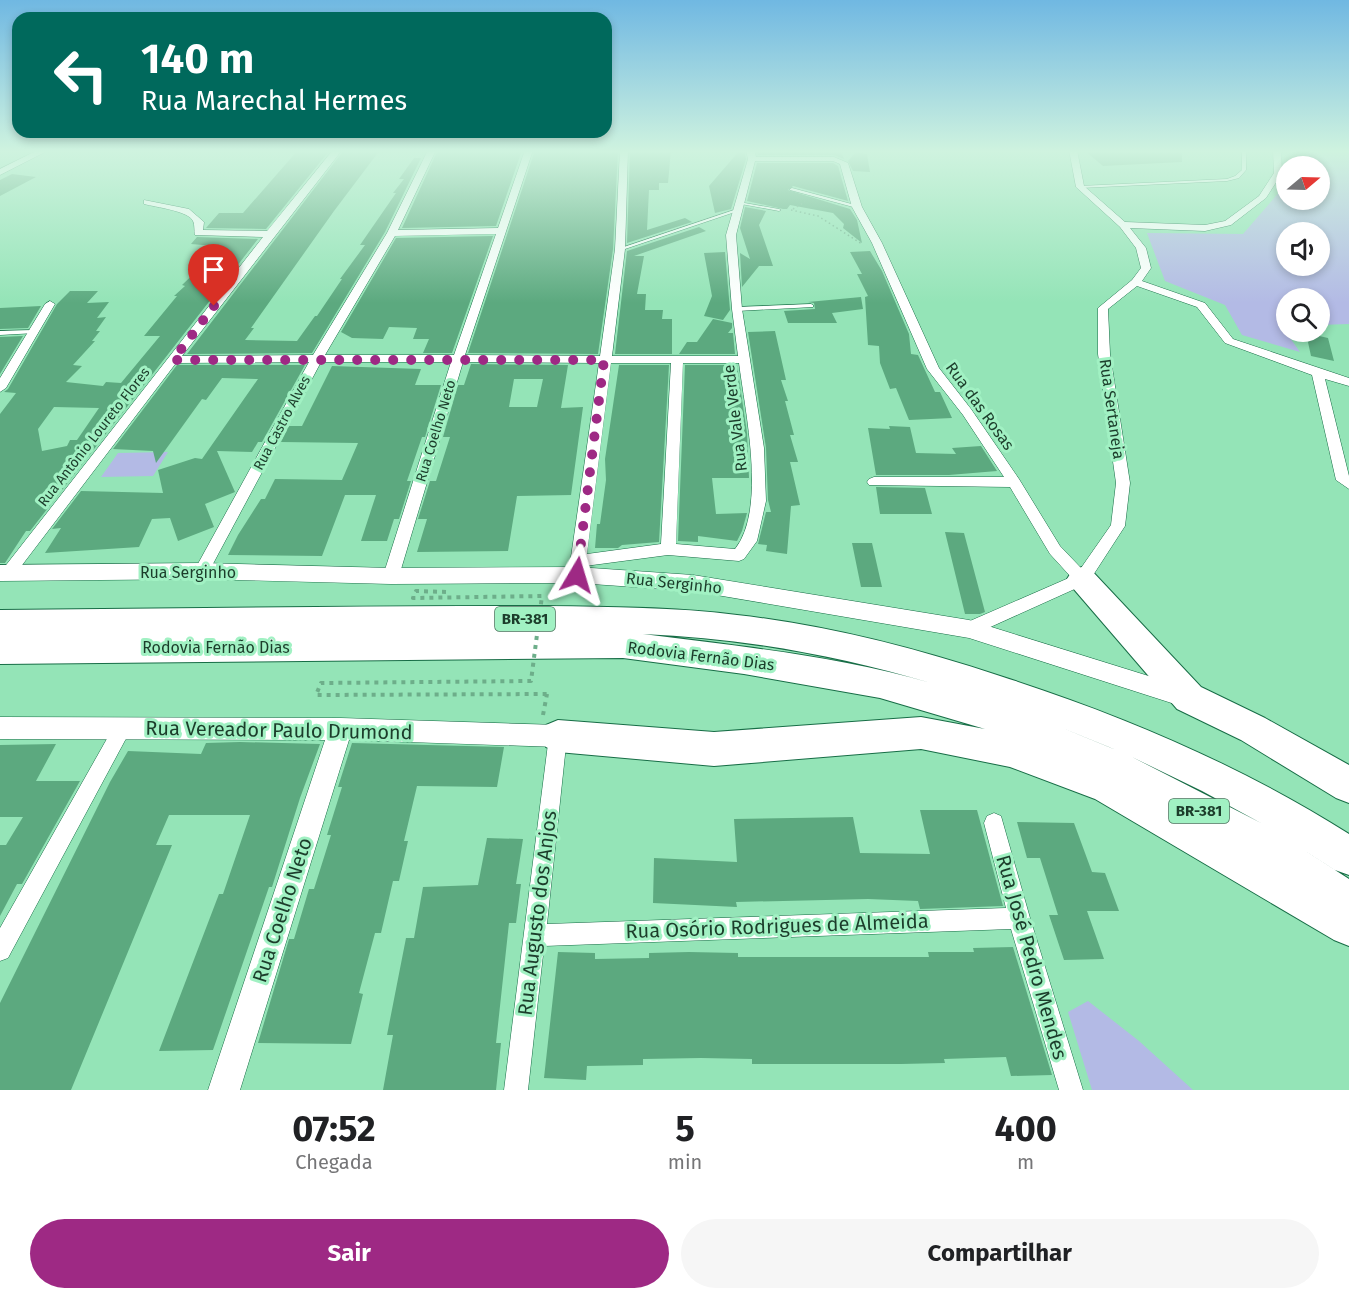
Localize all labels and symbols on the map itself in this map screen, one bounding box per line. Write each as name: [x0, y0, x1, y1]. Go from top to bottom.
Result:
north arrow: [1276, 156, 1330, 210]
pin: [188, 244, 239, 306]
street label: Rua das Rosas: [942, 358, 1018, 454]
street label: Rua Sertaneja: [1096, 358, 1128, 460]
street label: Rua Vale Verde: [719, 363, 751, 473]
street label: Rua Antônio Loureto Flores: [34, 364, 154, 510]
street label: Rua Castro Alves: [250, 372, 314, 473]
street label: Rua Coelho Neto: [412, 378, 460, 484]
position arrow: [545, 543, 609, 607]
street label: Rua Serginho: [140, 563, 236, 582]
street label: Rua Serginho: [625, 569, 723, 597]
road number: BR-381: [495, 607, 555, 631]
street label: Rodovia Fernão Dias: [142, 638, 290, 657]
street label: Rodovia Fernão Dias: [627, 638, 775, 674]
street label: Rua Vereador Paulo Drumond: [145, 716, 413, 744]
road number: BR-381: [1169, 799, 1229, 823]
street label: Rua Augusto dos Anjos: [513, 809, 561, 1017]
street label: Rua Coelho Neto: [247, 834, 317, 986]
street label: Rua José Pedro Mendes: [991, 852, 1073, 1062]
street label: Rua Osório Rodrigues de Almeida: [625, 909, 929, 943]

